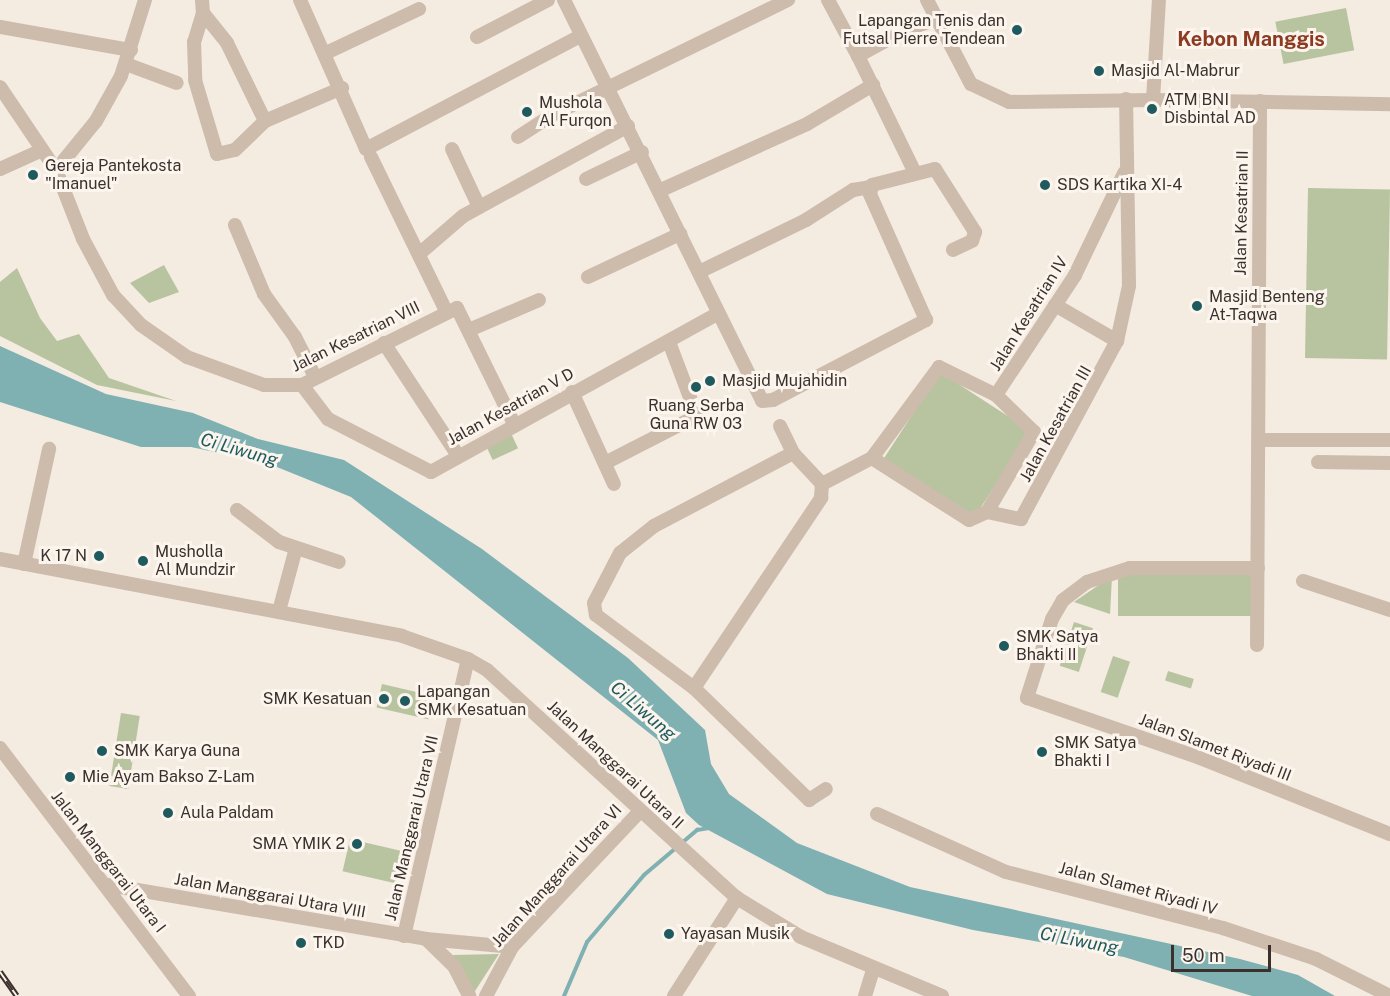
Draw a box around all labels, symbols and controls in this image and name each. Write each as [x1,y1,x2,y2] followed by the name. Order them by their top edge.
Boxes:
[843,11,1005,49] place label: Lapangan Tenis dan Futsal Pierre Tendean
[1010,23,1024,37] marker: Lapangan Tenis dan Futsal Pierre Tendean
[1177,27,1325,51] district label: Kebon Manggis
[1111,61,1240,81] place label: Masjid Al-Mabrur
[1092,64,1106,78] marker: Masjid Al-Mabrur
[1164,90,1256,128] place label: ATM BNI Disbintal AD
[539,93,612,131] place label: Mushola Al Furqon
[1145,102,1159,116] marker: ATM BNI Disbintal AD
[520,105,534,119] marker: Mushola Al Furqon
[1231,150,1253,276] street label: Jalan Kesatrian II
[45,156,181,194] place label: Gereja Pantekosta "Imanuel"
[26,168,40,182] marker: Gereja Pantekosta "Imanuel"
[1057,175,1182,195] place label: SDS Kartika XI-4
[1038,178,1052,192] marker: SDS Kartika XI-4
[986,253,1072,375] street label: Jalan Kesatrian IV
[1209,287,1325,325] place label: Masjid Benteng At-Taqwa
[289,298,423,376] street label: Jalan Kesatrian VIII
[1190,299,1204,313] marker: Masjid Benteng At-Taqwa
[1016,363,1096,485] street label: Jalan Kesatrian III
[444,364,578,450] street label: Jalan Kesatrian V D
[722,371,847,391] place label: Masjid Mujahidin
[703,374,717,388] marker: Masjid Mujahidin
[689,380,703,394] marker: Ruang Serba Guna RW 03
[648,396,744,434] place label: Ruang Serba Guna RW 03
[198,429,280,471] water label: Ci Liwung
[155,542,235,580] place label: Musholla Al Mundzir
[40,546,87,566] place label: K 17 N
[92,549,106,563] marker: K 17 N
[136,554,150,568] marker: Musholla Al Mundzir
[1016,627,1098,665] place label: SMK Satya Bhakti II
[997,639,1011,653] marker: SMK Satya Bhakti II
[606,677,680,745] water label: Ci Liwung
[417,682,526,720] place label: Lapangan SMK Kesatuan
[263,689,372,709] place label: SMK Kesatuan
[377,692,391,706] marker: SMK Kesatuan
[398,694,412,708] marker: Lapangan SMK Kesatuan
[543,697,687,833] street label: Jalan Manggarai Utara II
[1136,710,1294,786] street label: Jalan Slamet Riyadi III
[381,733,443,923] street label: Jalan Manggarai Utara VII
[1054,733,1136,771] place label: SMK Satya Bhakti I
[114,741,240,761] place label: SMK Karya Guna
[95,744,109,758] marker: SMK Karya Guna
[1035,745,1049,759] marker: SMK Satya Bhakti I
[82,767,255,787] place label: Mie Ayam Bakso Z-Lam
[63,770,77,784] marker: Mie Ayam Bakso Z-Lam
[47,787,169,937] street label: Jalan Manggarai Utara I
[488,801,626,951] street label: Jalan Manggarai Utara VI
[180,803,274,823] place label: Aula Paldam
[161,806,175,820] marker: Aula Paldam
[252,834,345,854] place label: SMA YMIK 2
[350,837,364,851] marker: SMA YMIK 2
[1057,859,1219,919] street label: Jalan Slamet Riyadi IV
[173,870,367,922] street label: Jalan Manggarai Utara VIII
[1038,923,1120,959] water label: Ci Liwung
[681,924,790,944] place label: Yayasan Musik
[662,927,676,941] marker: Yayasan Musik
[313,933,345,953] place label: TKD
[1174,933,1274,971] scale bar
[294,936,308,950] marker: TKD
[1182,945,1225,966] text: 50 m

